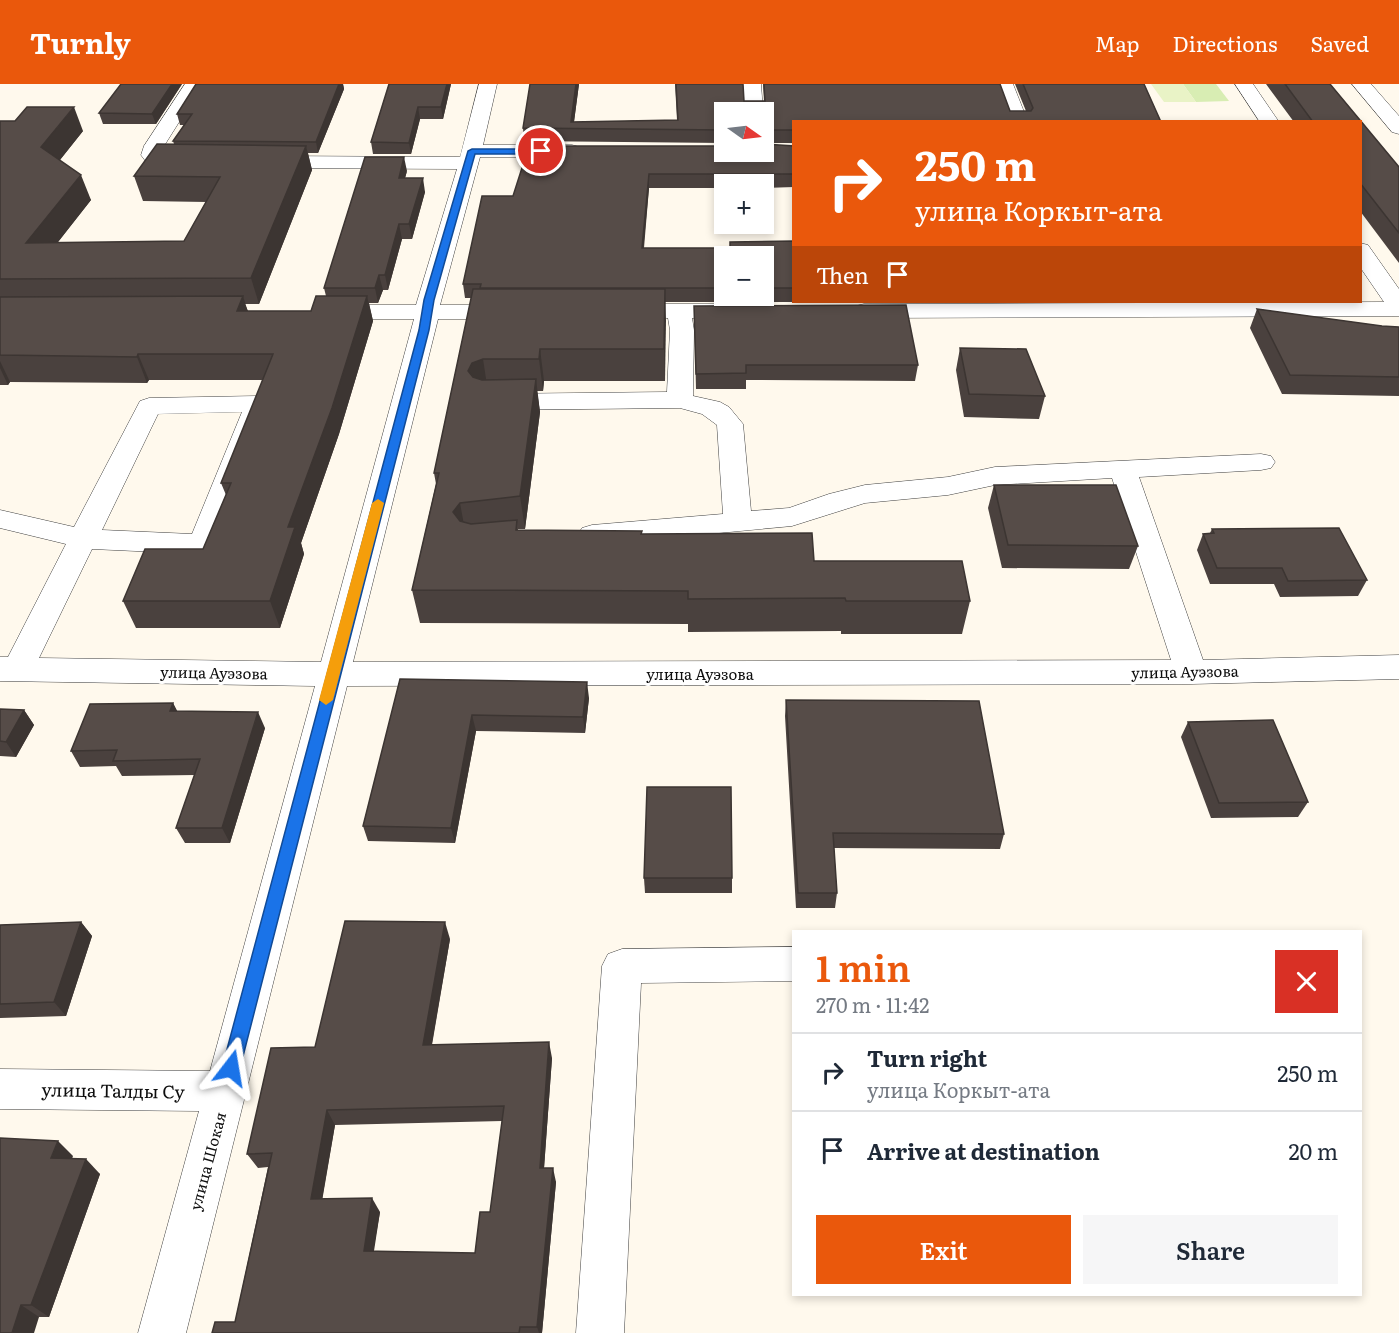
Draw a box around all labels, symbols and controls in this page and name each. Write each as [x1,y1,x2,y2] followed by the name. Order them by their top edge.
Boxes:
[30,21,131,63] text: Turnly
[1095,27,1140,58] text: Map
[1173,27,1278,58] text: Directions
[1311,27,1369,58] text: Saved
[714,102,774,162] north arrow
[714,102,774,306] map controls
[515,125,566,176] pin
[915,132,1036,194] text: 250 m
[524,134,557,167] icon: arrive
[816,144,894,222] icon: right
[714,174,774,234] button: +
[915,189,1163,229] text: улица Коркыт-ата
[714,246,774,306] button: −
[816,258,869,291] text: Then
[881,258,914,291] icon: arrive
[1131,659,1240,683] street label: улица Ауэзова
[160,660,269,684] street label: улица Ауэзова
[646,662,755,685] street label: улица Ауэзова
[816,940,911,993] text: 1 min
[1275,950,1338,1013] button: close
[816,989,929,1019] text: 270 m · 11:42
[199,1036,263,1100] position arrow
[867,1041,987,1074] text: Turn right
[816,1056,849,1089] icon: right
[1277,1056,1338,1089] text: 250 m
[867,1074,1050,1104] text: улица Коркыт-ата
[41,1075,186,1105] street label: улица Талды Су
[183,1109,231,1213] street label: улица Шокая
[816,1134,849,1167] icon: arrive
[867,1134,1100,1167] text: Arrive at destination
[1288,1134,1338,1167] text: 20 m
[816,1215,1071,1284] button: Exit
[1083,1215,1338,1284] button: Share

